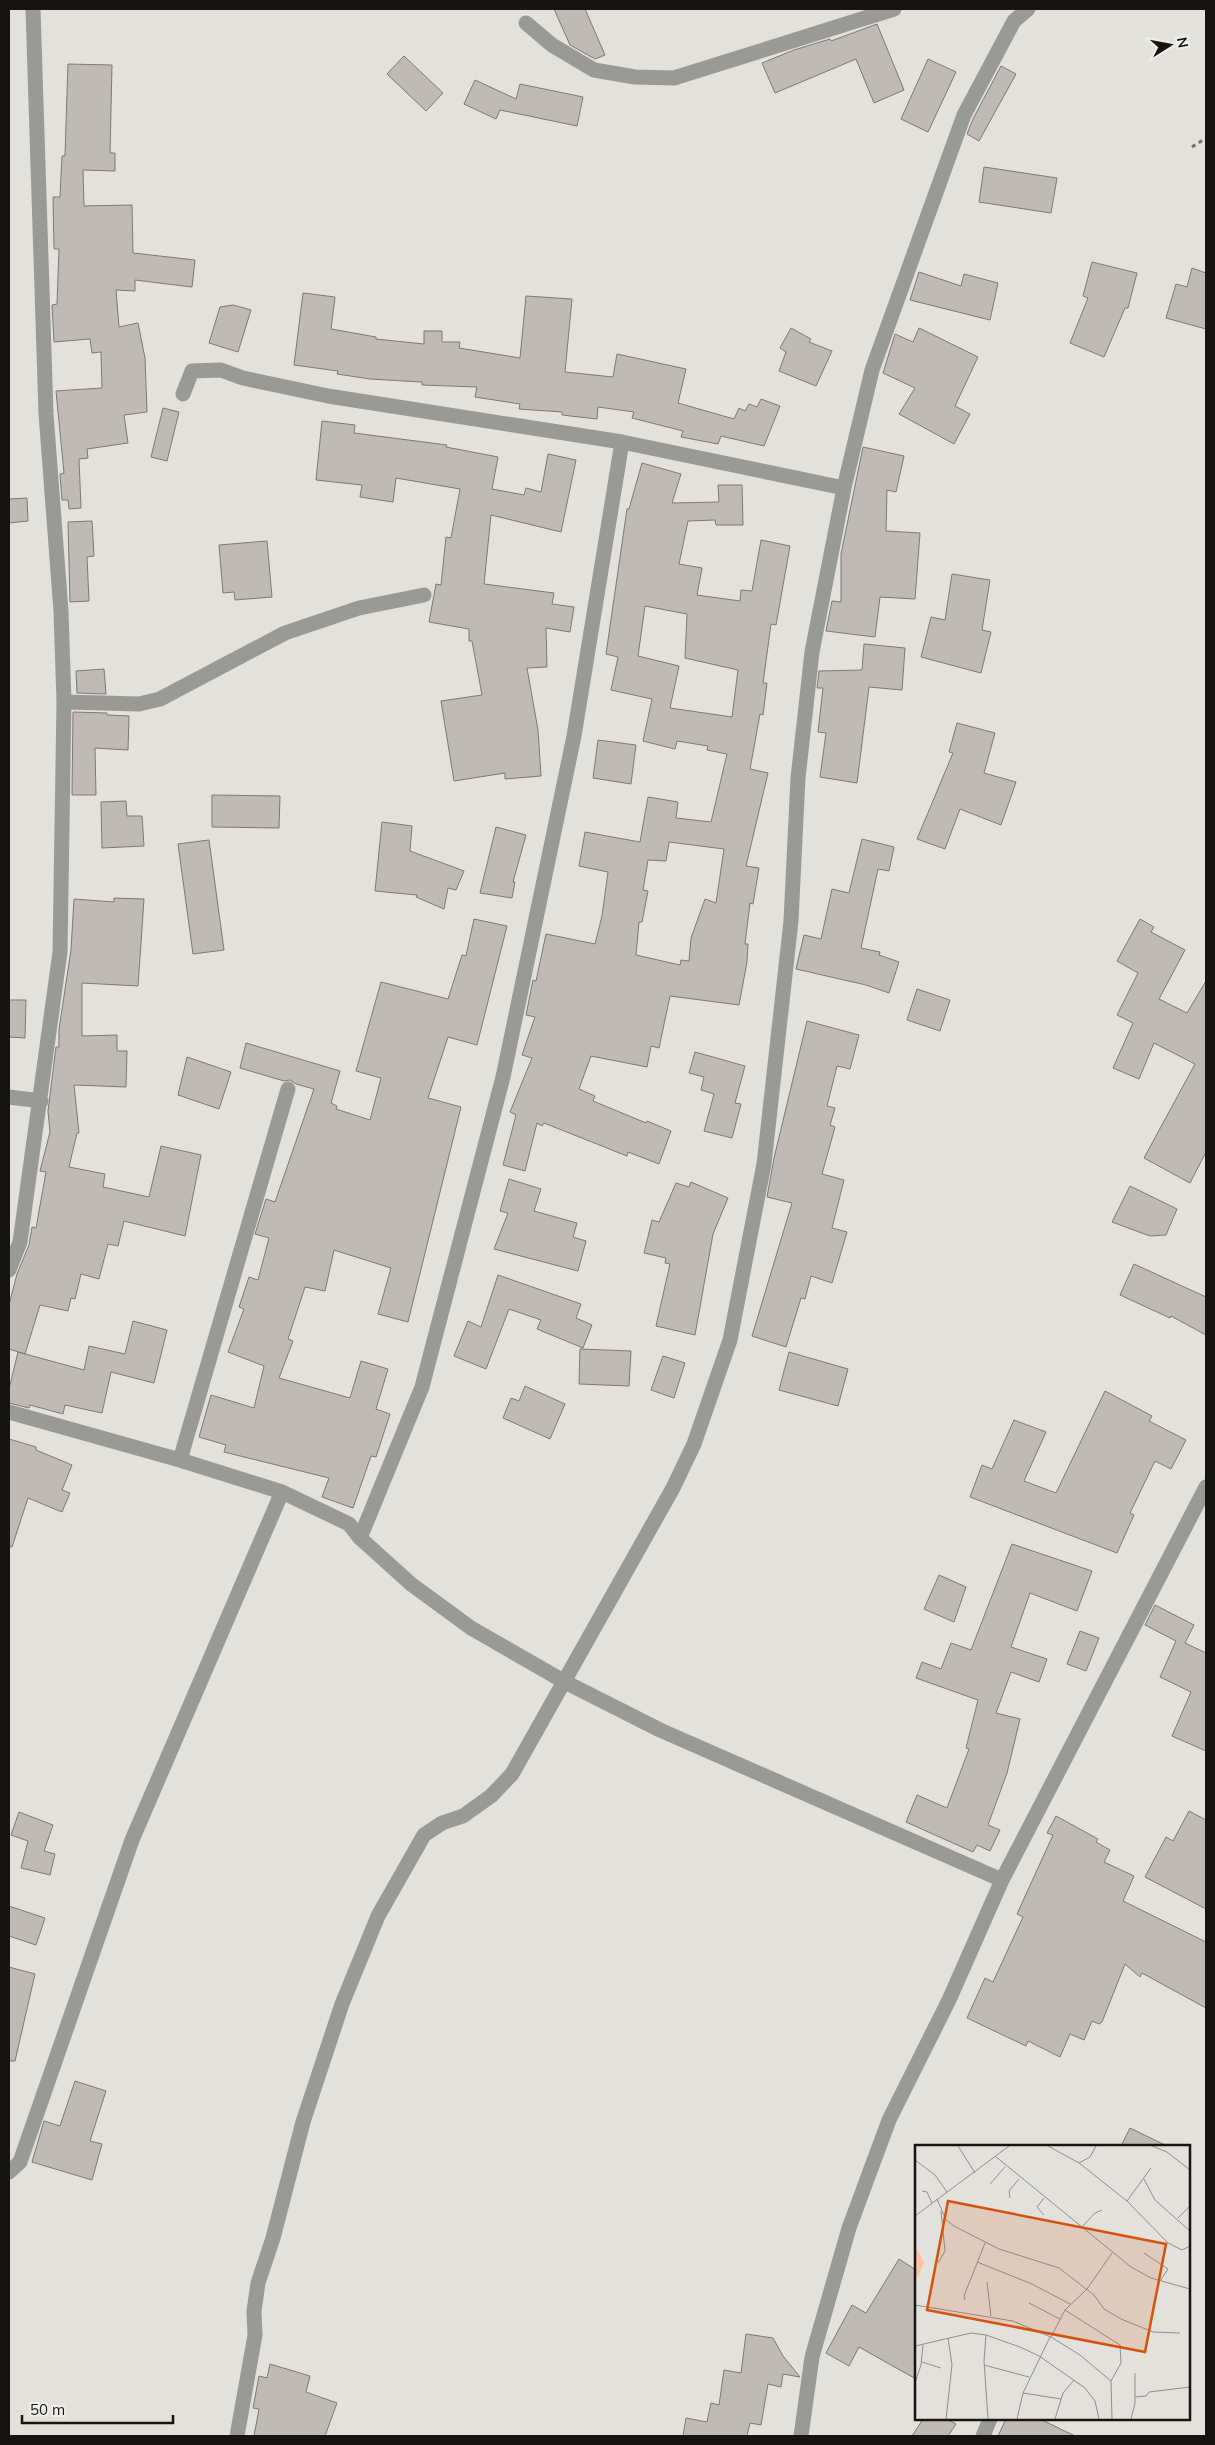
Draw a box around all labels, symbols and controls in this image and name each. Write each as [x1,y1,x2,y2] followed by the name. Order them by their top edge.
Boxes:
[1145,20,1195,70] north arrow
[1173,36,1193,49] text: N
[915,2145,1190,2420] inset map
[22,2392,174,2424] scale bar
[30,2400,65,2419] text: 50 m

